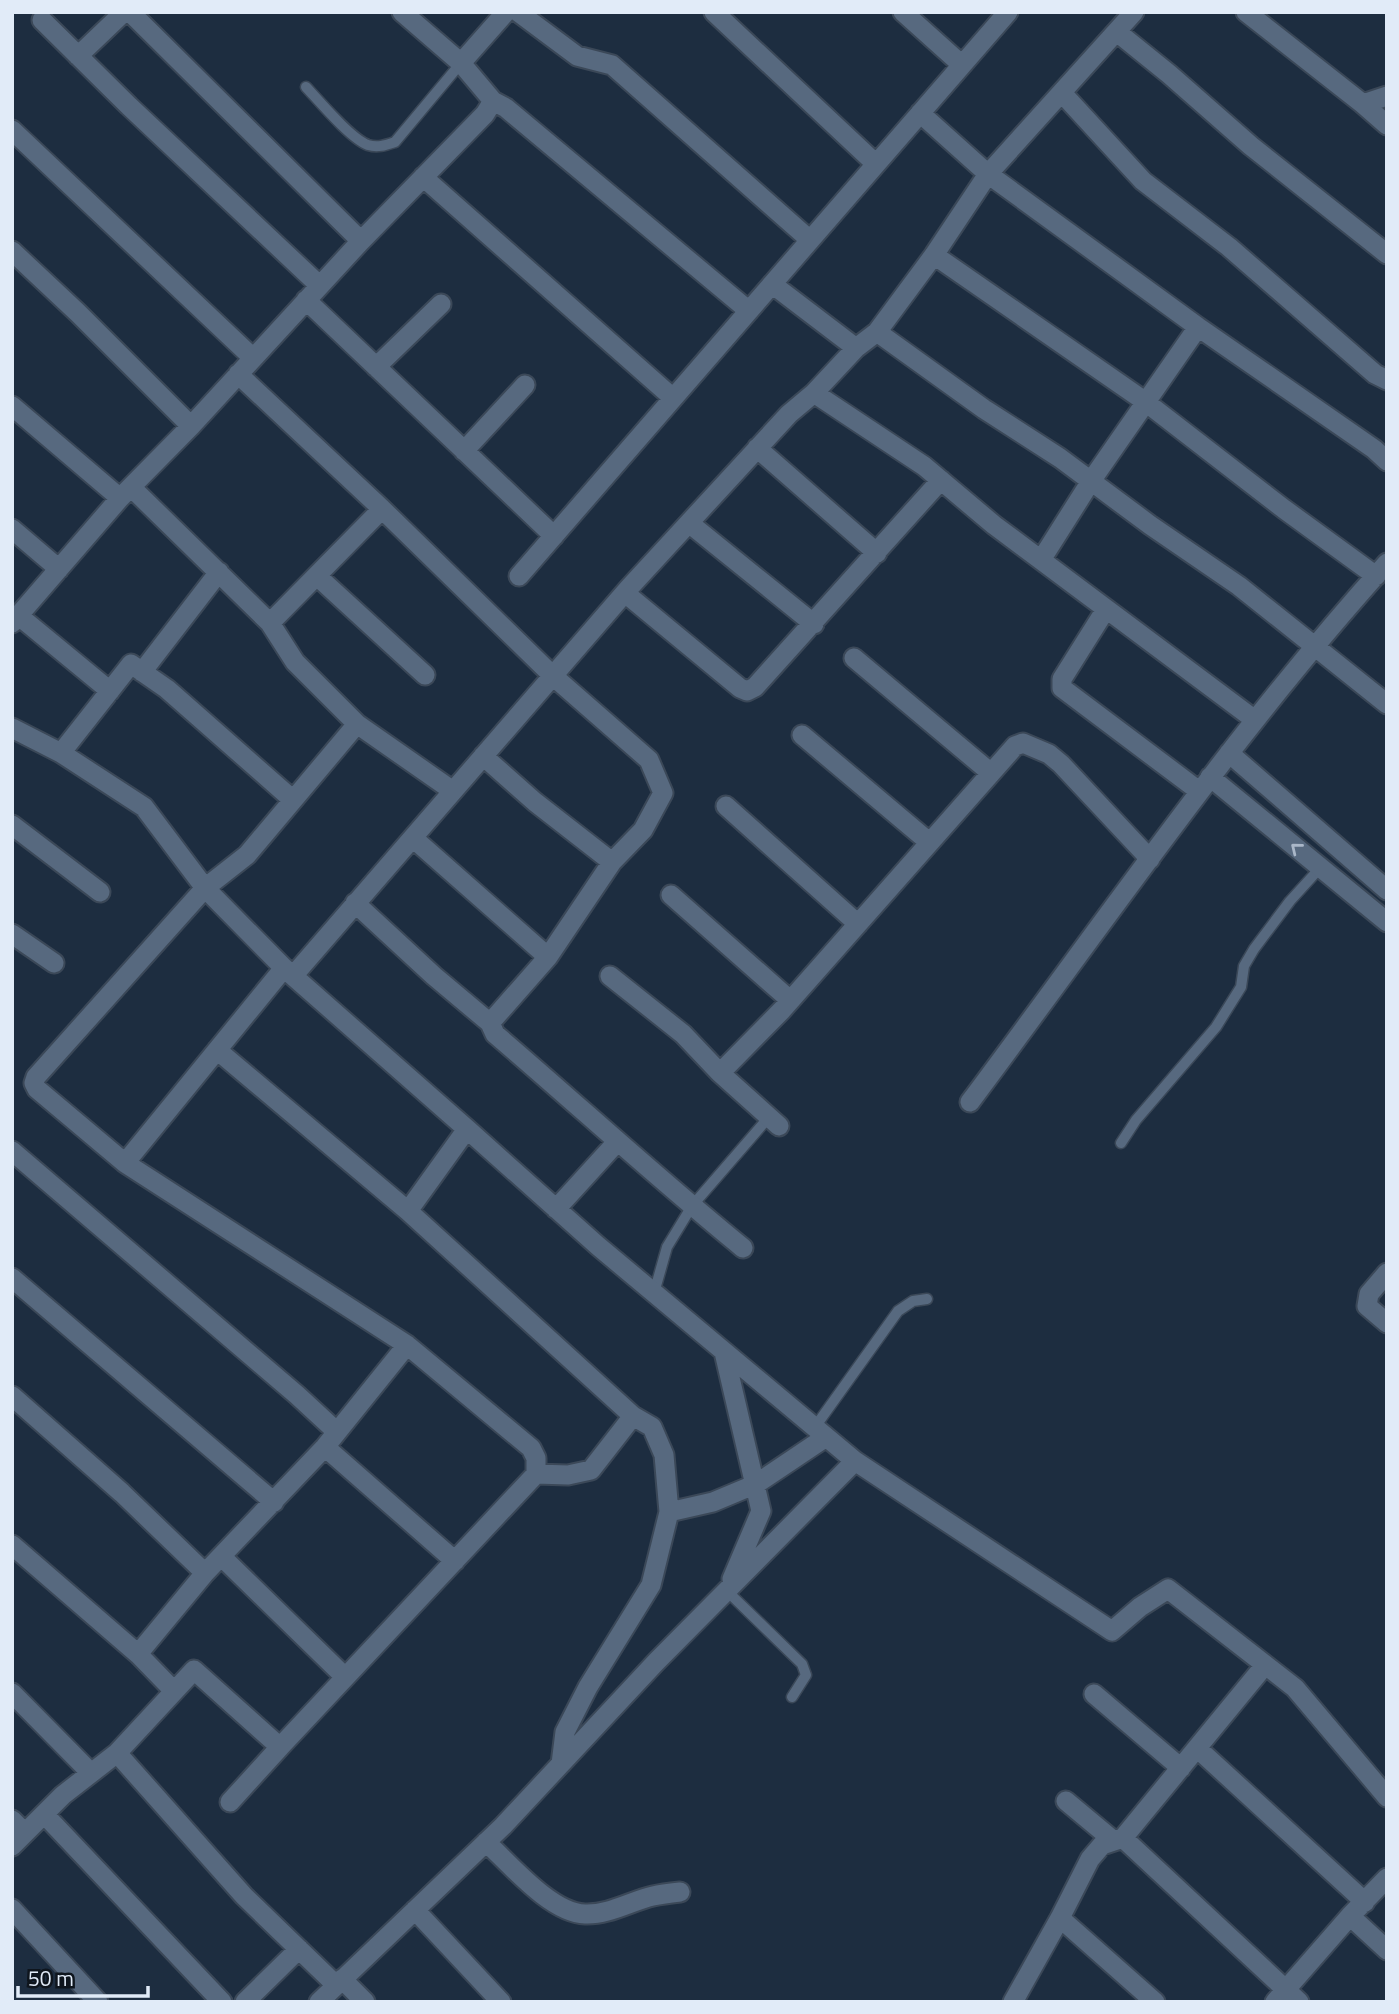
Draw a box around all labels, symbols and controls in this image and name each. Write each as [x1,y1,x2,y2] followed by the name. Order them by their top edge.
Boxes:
[1292,844,1305,856] one-way arrow
[18,1954,147,1998] scale bar
[28,1962,74,1994] text: 50 m

